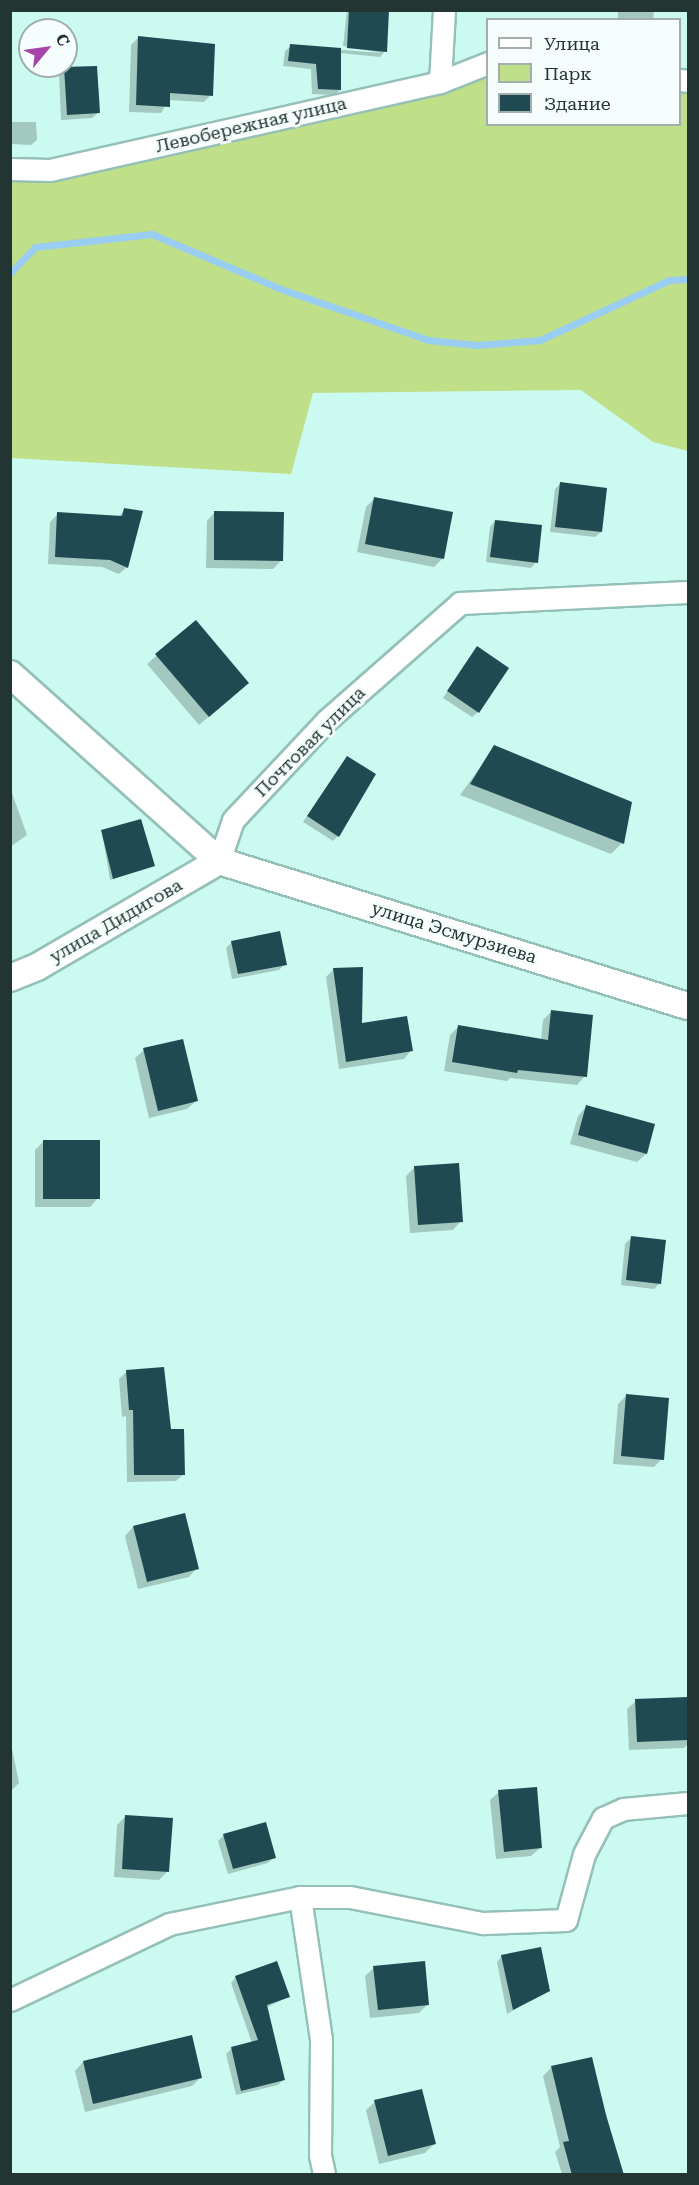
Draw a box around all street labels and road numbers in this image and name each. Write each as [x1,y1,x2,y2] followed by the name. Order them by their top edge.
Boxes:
[153,93,349,157] street label: Левобережная улица
[250,682,370,802] street label: Почтовая улица
[46,874,186,968] street label: улица Дидигова
[369,898,539,968] street label: улица Эсмурзиева

